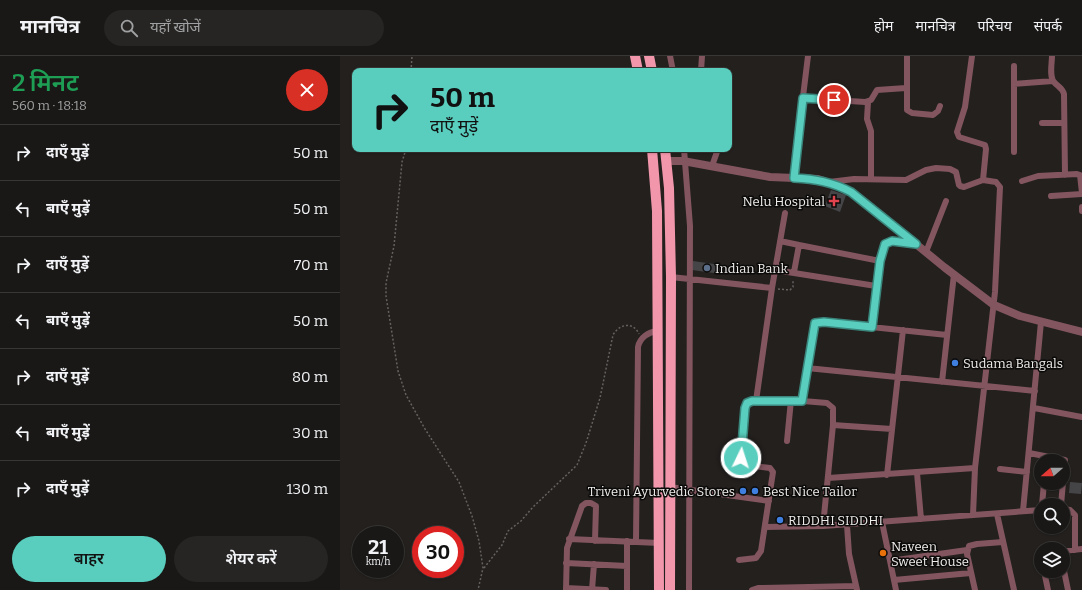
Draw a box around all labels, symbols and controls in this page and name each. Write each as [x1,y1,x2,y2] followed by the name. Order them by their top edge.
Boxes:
[104,10,384,46] search box
[20,15,80,38] text: मानचित्र
[118,17,140,39] icon: search
[150,18,201,36] text: यहाँ खोजें
[874,18,893,35] text: होम
[915,18,956,35] text: मानचित्र
[978,18,1012,35] text: परिचय
[1034,18,1062,35] text: संपर्क
[12,69,79,97] text: 2 मिनट
[286,69,328,111] button: close
[430,81,495,114] text: 50 m
[817,83,851,117] pin
[364,84,416,136] icon: right
[823,89,845,111] icon: arrive
[12,98,87,113] text: 560 m · 18:18
[430,115,478,137] text: दाएँ मुड़ें
[12,142,34,164] icon: right
[46,143,89,161] text: दाएँ मुड़ें
[293,144,328,162] text: 50 m
[743,194,825,209] place label: Nelu Hospital
[828,195,840,207] marker: Nelu Hospital
[12,198,34,220] icon: left
[46,199,90,217] text: बाएँ मुड़ें
[293,200,328,218] text: 50 m
[12,254,34,276] icon: right
[46,255,89,273] text: दाएँ मुड़ें
[294,256,328,274] text: 70 m
[715,261,789,276] place label: Indian Bank
[702,263,712,273] marker: Indian Bank
[12,310,34,332] icon: left
[46,311,90,329] text: बाएँ मुड़ें
[293,312,328,330] text: 50 m
[963,356,1063,371] place label: Sudama Bangals
[950,358,960,368] marker: Sudama Bangals
[12,366,34,388] icon: right
[46,367,89,385] text: दाएँ मुड़ें
[292,368,328,386] text: 80 m
[12,422,34,444] icon: left
[46,423,90,441] text: बाएँ मुड़ें
[293,424,328,442] text: 30 m
[720,437,762,479] position arrow
[1034,454,1070,490] north arrow
[1034,454,1070,578] map controls
[12,478,34,500] icon: right
[46,479,89,497] text: दाएँ मुड़ें
[286,480,328,498] text: 130 m
[588,484,735,499] place label: Triveni Ayurvedic Stores
[763,484,857,499] place label: Best Nice Tailor
[738,486,748,496] marker: Triveni Ayurvedic Stores
[750,486,760,496] marker: Best Nice Tailor
[1034,498,1070,534] button: search
[788,513,883,528] place label: RIDDHI SIDDHI
[775,515,785,525] marker: RIDDHI SIDDHI
[412,526,464,578] speed limit sign: 30
[368,535,388,559] text: 21
[12,536,166,582] button: बाहर
[174,536,328,582] button: शेयर करें
[891,539,969,569] place label: Naveen Sweet House
[1034,542,1070,578] button: layers
[878,548,888,558] marker: Naveen Sweet House
[366,556,390,568] text: km/h

